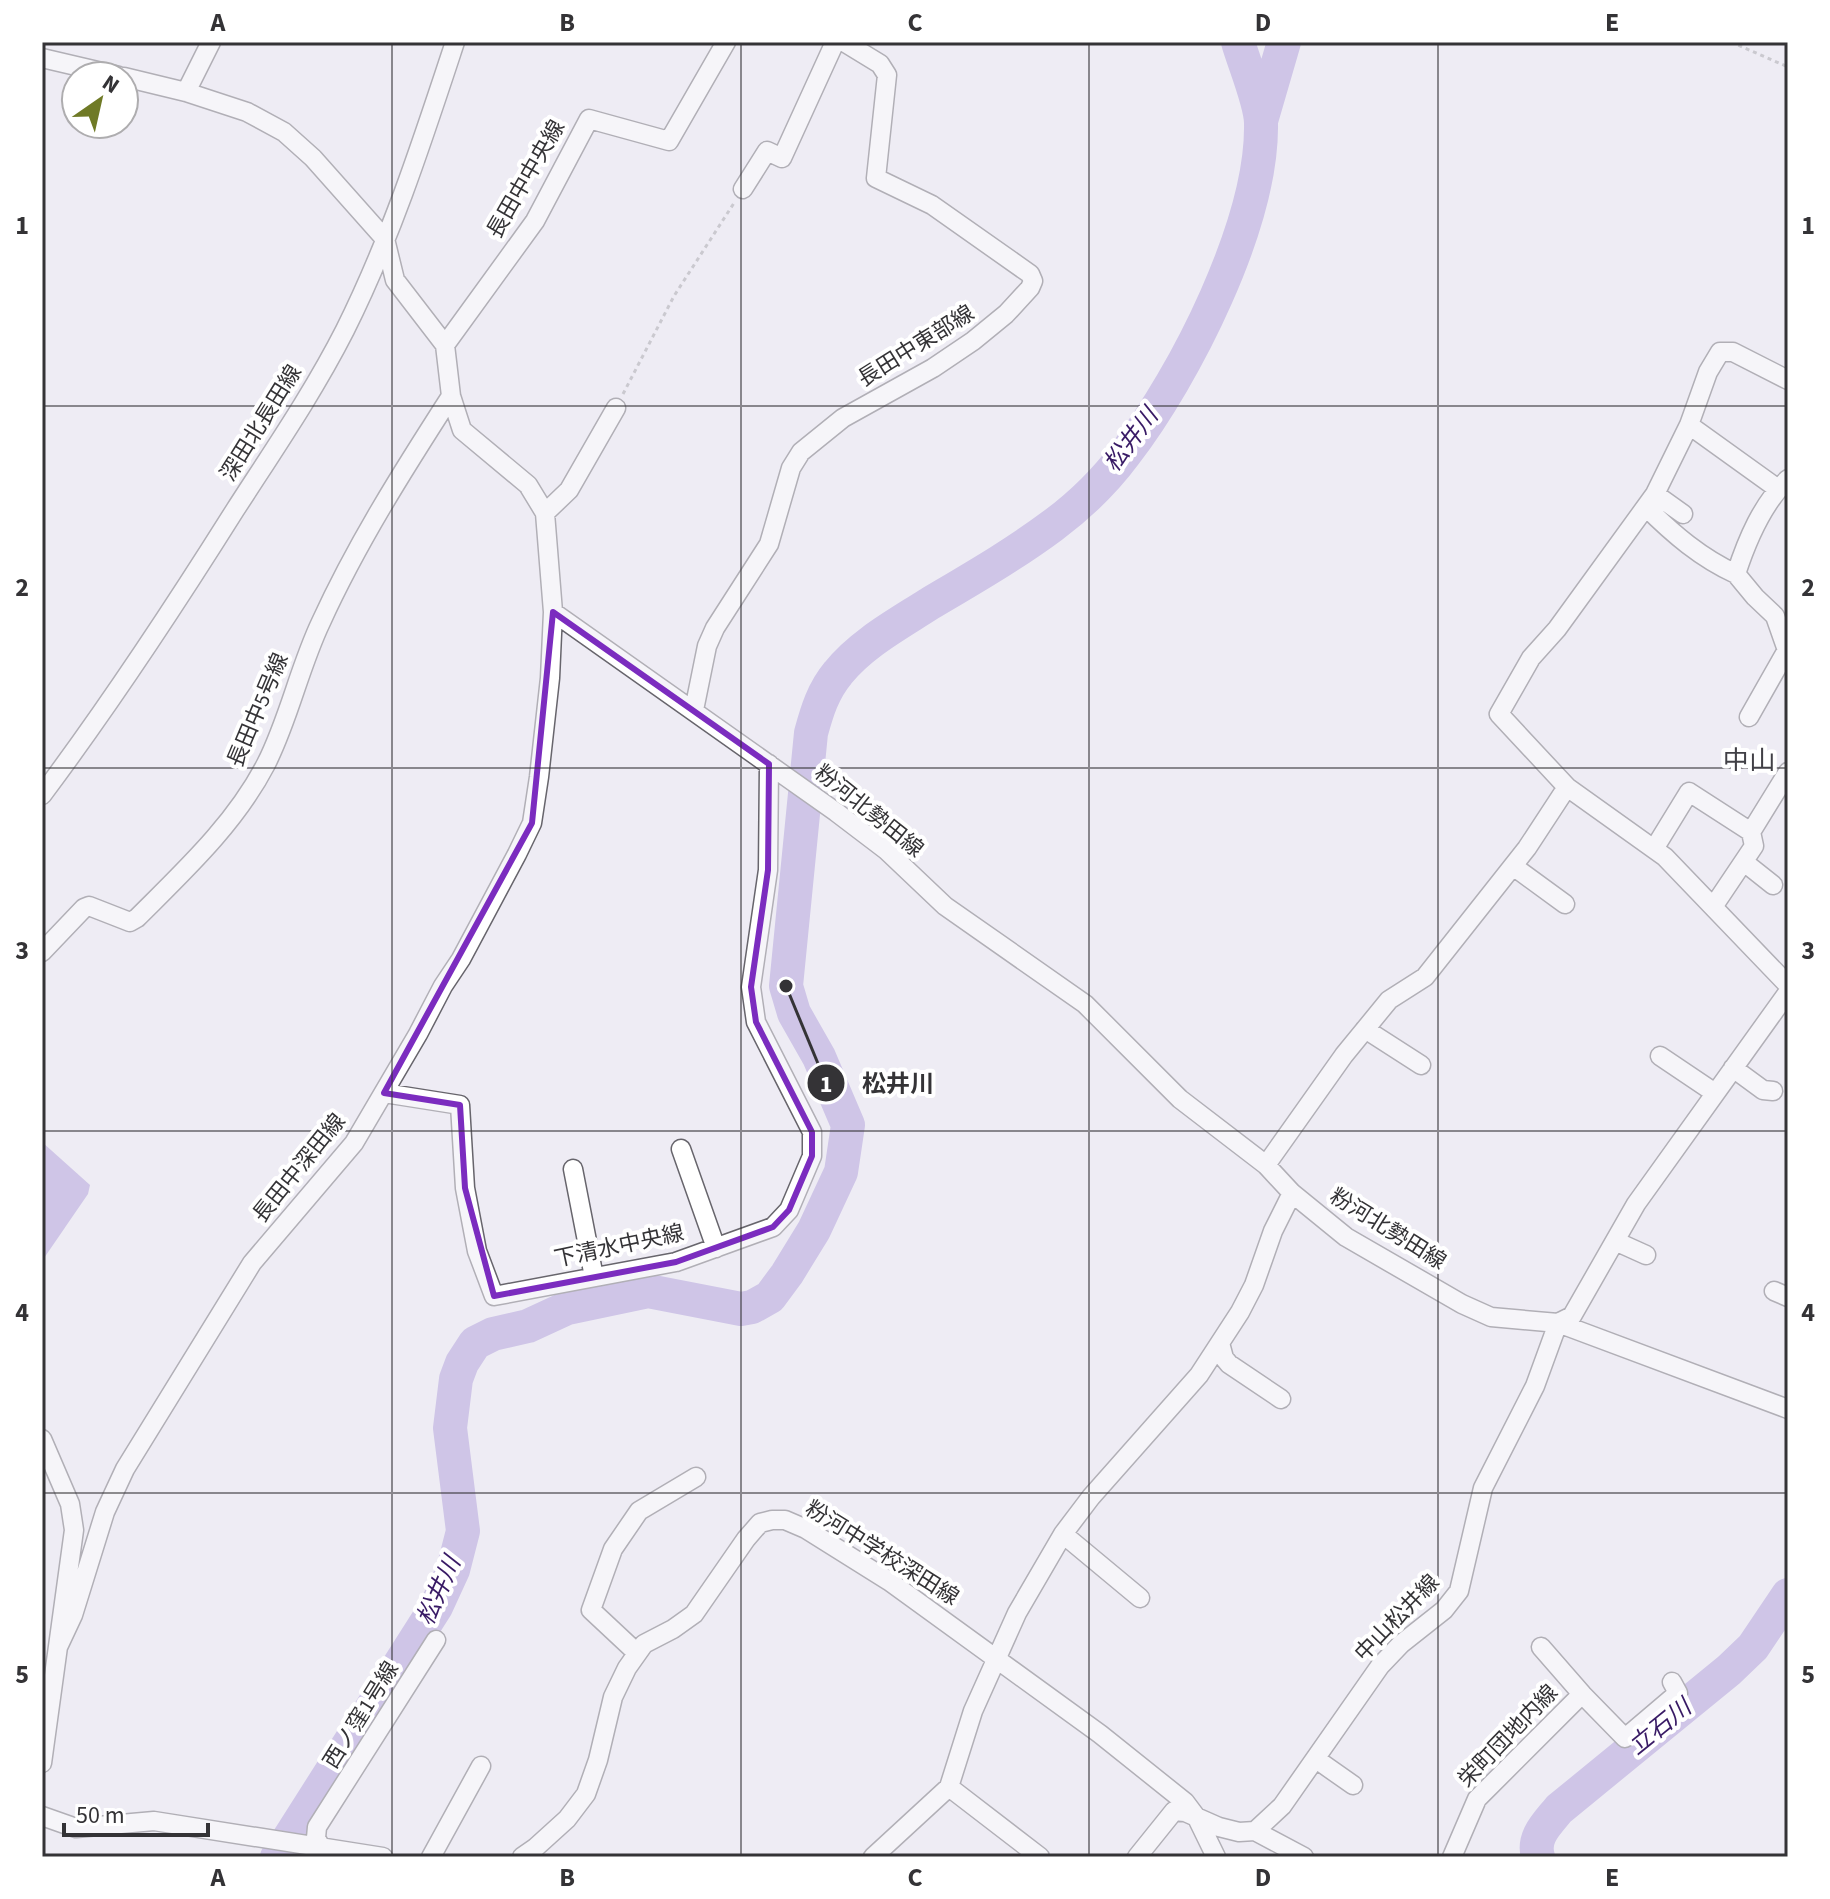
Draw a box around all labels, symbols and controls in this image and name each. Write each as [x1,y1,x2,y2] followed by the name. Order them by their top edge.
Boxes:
[210,4,227,41] text: A
[559,4,575,41] text: B
[907,4,923,41] text: C
[1255,4,1271,41] text: D
[1605,4,1619,41] text: E
[60,60,140,140] north arrow
[96,67,126,102] text: N
[479,114,573,244] street label: 長田中中央線
[15,207,29,244] text: 1
[1801,207,1815,244] text: 1
[852,297,980,395] street label: 長田中東部線
[212,359,310,487] street label: 深田北長田線
[1095,398,1168,479] water label: 松井川
[15,569,29,606] text: 2
[1801,569,1815,606] text: 2
[220,648,296,772] street label: 長田中5号線
[1723,742,1775,779] district label: 中山
[808,757,930,865] street label: 粉河北勢田線
[15,932,29,969] text: 3
[1801,932,1815,969] text: 3
[806,1059,950,1107] callout: 松井川
[820,1067,832,1102] text: 1
[862,1067,934,1102] text: 松井川
[245,1107,353,1229] street label: 長田中深田線
[1324,1180,1452,1278] street label: 粉河北勢田線
[551,1217,687,1275] street label: 下清水中央線
[15,1294,29,1331] text: 4
[1801,1294,1815,1331] text: 4
[799,1493,965,1613] street label: 粉河中学校深田線
[408,1548,471,1631] water label: 松井川
[1347,1567,1447,1669] street label: 中山松井線
[315,1655,407,1775] street label: 西ノ窪1号線
[15,1656,29,1693] text: 5
[1801,1656,1815,1693] text: 5
[1451,1677,1565,1795] street label: 栄町団地内線
[1621,1689,1701,1763] water label: 立石川
[64,1787,208,1837] scale bar
[76,1798,125,1833] text: 50 m
[210,1859,227,1896] text: A
[559,1859,575,1896] text: B
[907,1859,923,1896] text: C
[1255,1859,1271,1896] text: D
[1605,1859,1619,1896] text: E

